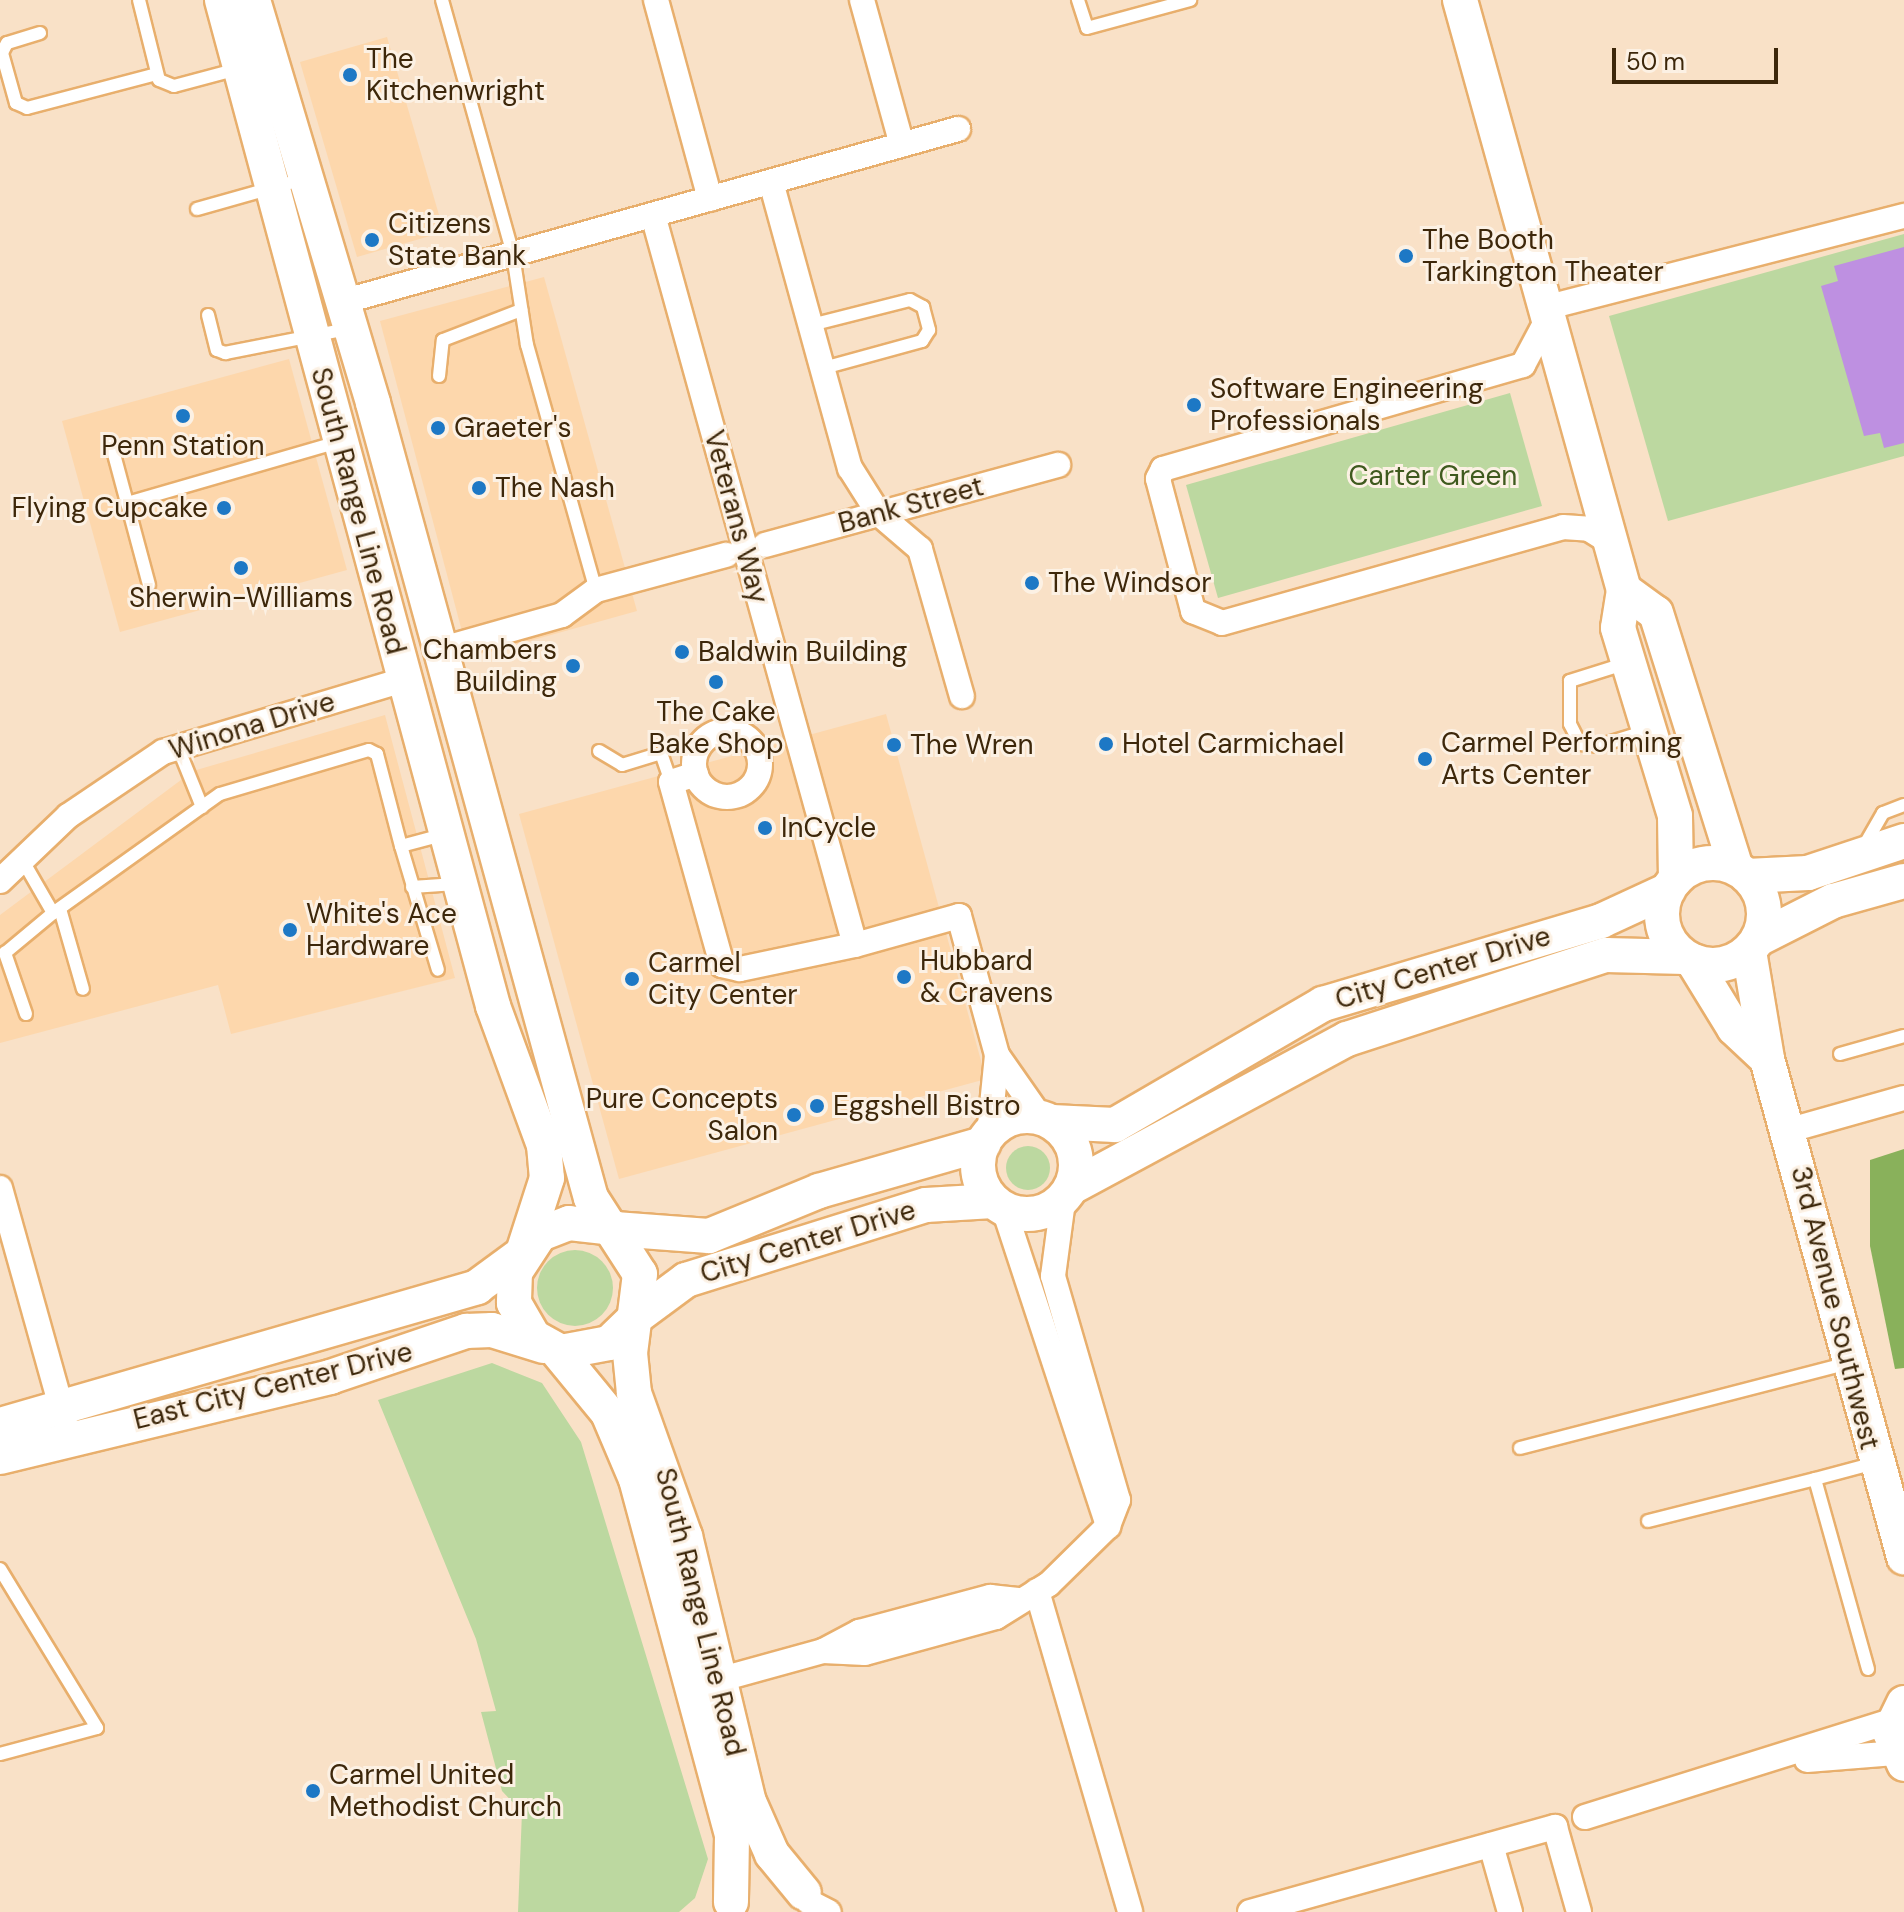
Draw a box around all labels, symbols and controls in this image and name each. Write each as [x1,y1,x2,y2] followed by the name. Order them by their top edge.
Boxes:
[1616,32,1782,82] scale bar
[366,42,545,108] place label: The Kitchenwright
[1626,46,1685,77] text: 50 m
[341,66,359,84] marker: The Kitchenwright
[388,207,526,273] place label: Citizens State Bank
[1422,223,1664,289] place label: The Booth Tarkington Theater
[363,231,381,249] marker: Citizens State Bank
[1397,247,1415,265] marker: The Booth Tarkington Theater
[304,364,412,658] street label: South Range Line Road
[1210,372,1484,438] place label: Software Engineering Professionals
[1185,396,1203,414] marker: Software Engineering Professionals
[174,407,192,425] marker: Penn Station
[454,411,572,445] place label: Graeter's
[429,419,447,437] marker: Graeter's
[697,427,775,607] street label: Veterans Way
[101,429,265,463] place label: Penn Station
[1349,459,1517,493] park label: Carter Green
[835,469,987,541] street label: Bank Street
[495,471,615,505] place label: The Nash
[470,479,488,497] marker: The Nash
[11,491,208,525] place label: Flying Cupcake
[215,499,233,517] marker: Flying Cupcake
[232,559,250,577] marker: Sherwin-Williams
[1048,566,1212,600] place label: The Windsor
[1023,574,1041,592] marker: The Windsor
[129,581,353,615] place label: Sherwin-Williams
[423,633,557,699] place label: Chambers Building
[698,635,907,669] place label: Baldwin Building
[673,643,691,661] marker: Baldwin Building
[564,657,582,675] marker: Chambers Building
[707,673,725,691] marker: The Cake Bake Shop
[165,685,339,767] street label: Winona Drive
[648,695,784,761] place label: The Cake Bake Shop
[1441,726,1682,792] place label: Carmel Performing Arts Center
[1122,727,1344,761] place label: Hotel Carmichael
[910,728,1034,762] place label: The Wren
[1097,735,1115,753] marker: Hotel Carmichael
[885,736,903,754] marker: The Wren
[1416,750,1434,768] marker: Carmel Performing Arts Center
[781,811,876,845] place label: InCycle
[756,819,774,837] marker: InCycle
[306,897,457,963] place label: White's Ace Hardware
[1331,919,1555,1017] street label: City Center Drive
[281,921,299,939] marker: White's Ace Hardware
[920,944,1053,1010] place label: Hubbard & Cravens
[648,946,798,1012] place label: Carmel City Center
[895,968,913,986] marker: Hubbard & Cravens
[623,970,641,988] marker: Carmel City Center
[586,1082,778,1148] place label: Pure Concepts Salon
[833,1089,1021,1123] place label: Eggshell Bistro
[808,1097,826,1115] marker: Eggshell Bistro
[785,1106,803,1124] marker: Pure Concepts Salon
[1783,1163,1887,1453] street label: 3rd Avenue Southwest
[696,1193,920,1291] street label: City Center Drive
[130,1335,416,1437] street label: East City Center Drive
[648,1465,752,1759] street label: South Range Line Road
[329,1758,562,1824] place label: Carmel United Methodist Church
[304,1782,322,1800] marker: Carmel United Methodist Church

